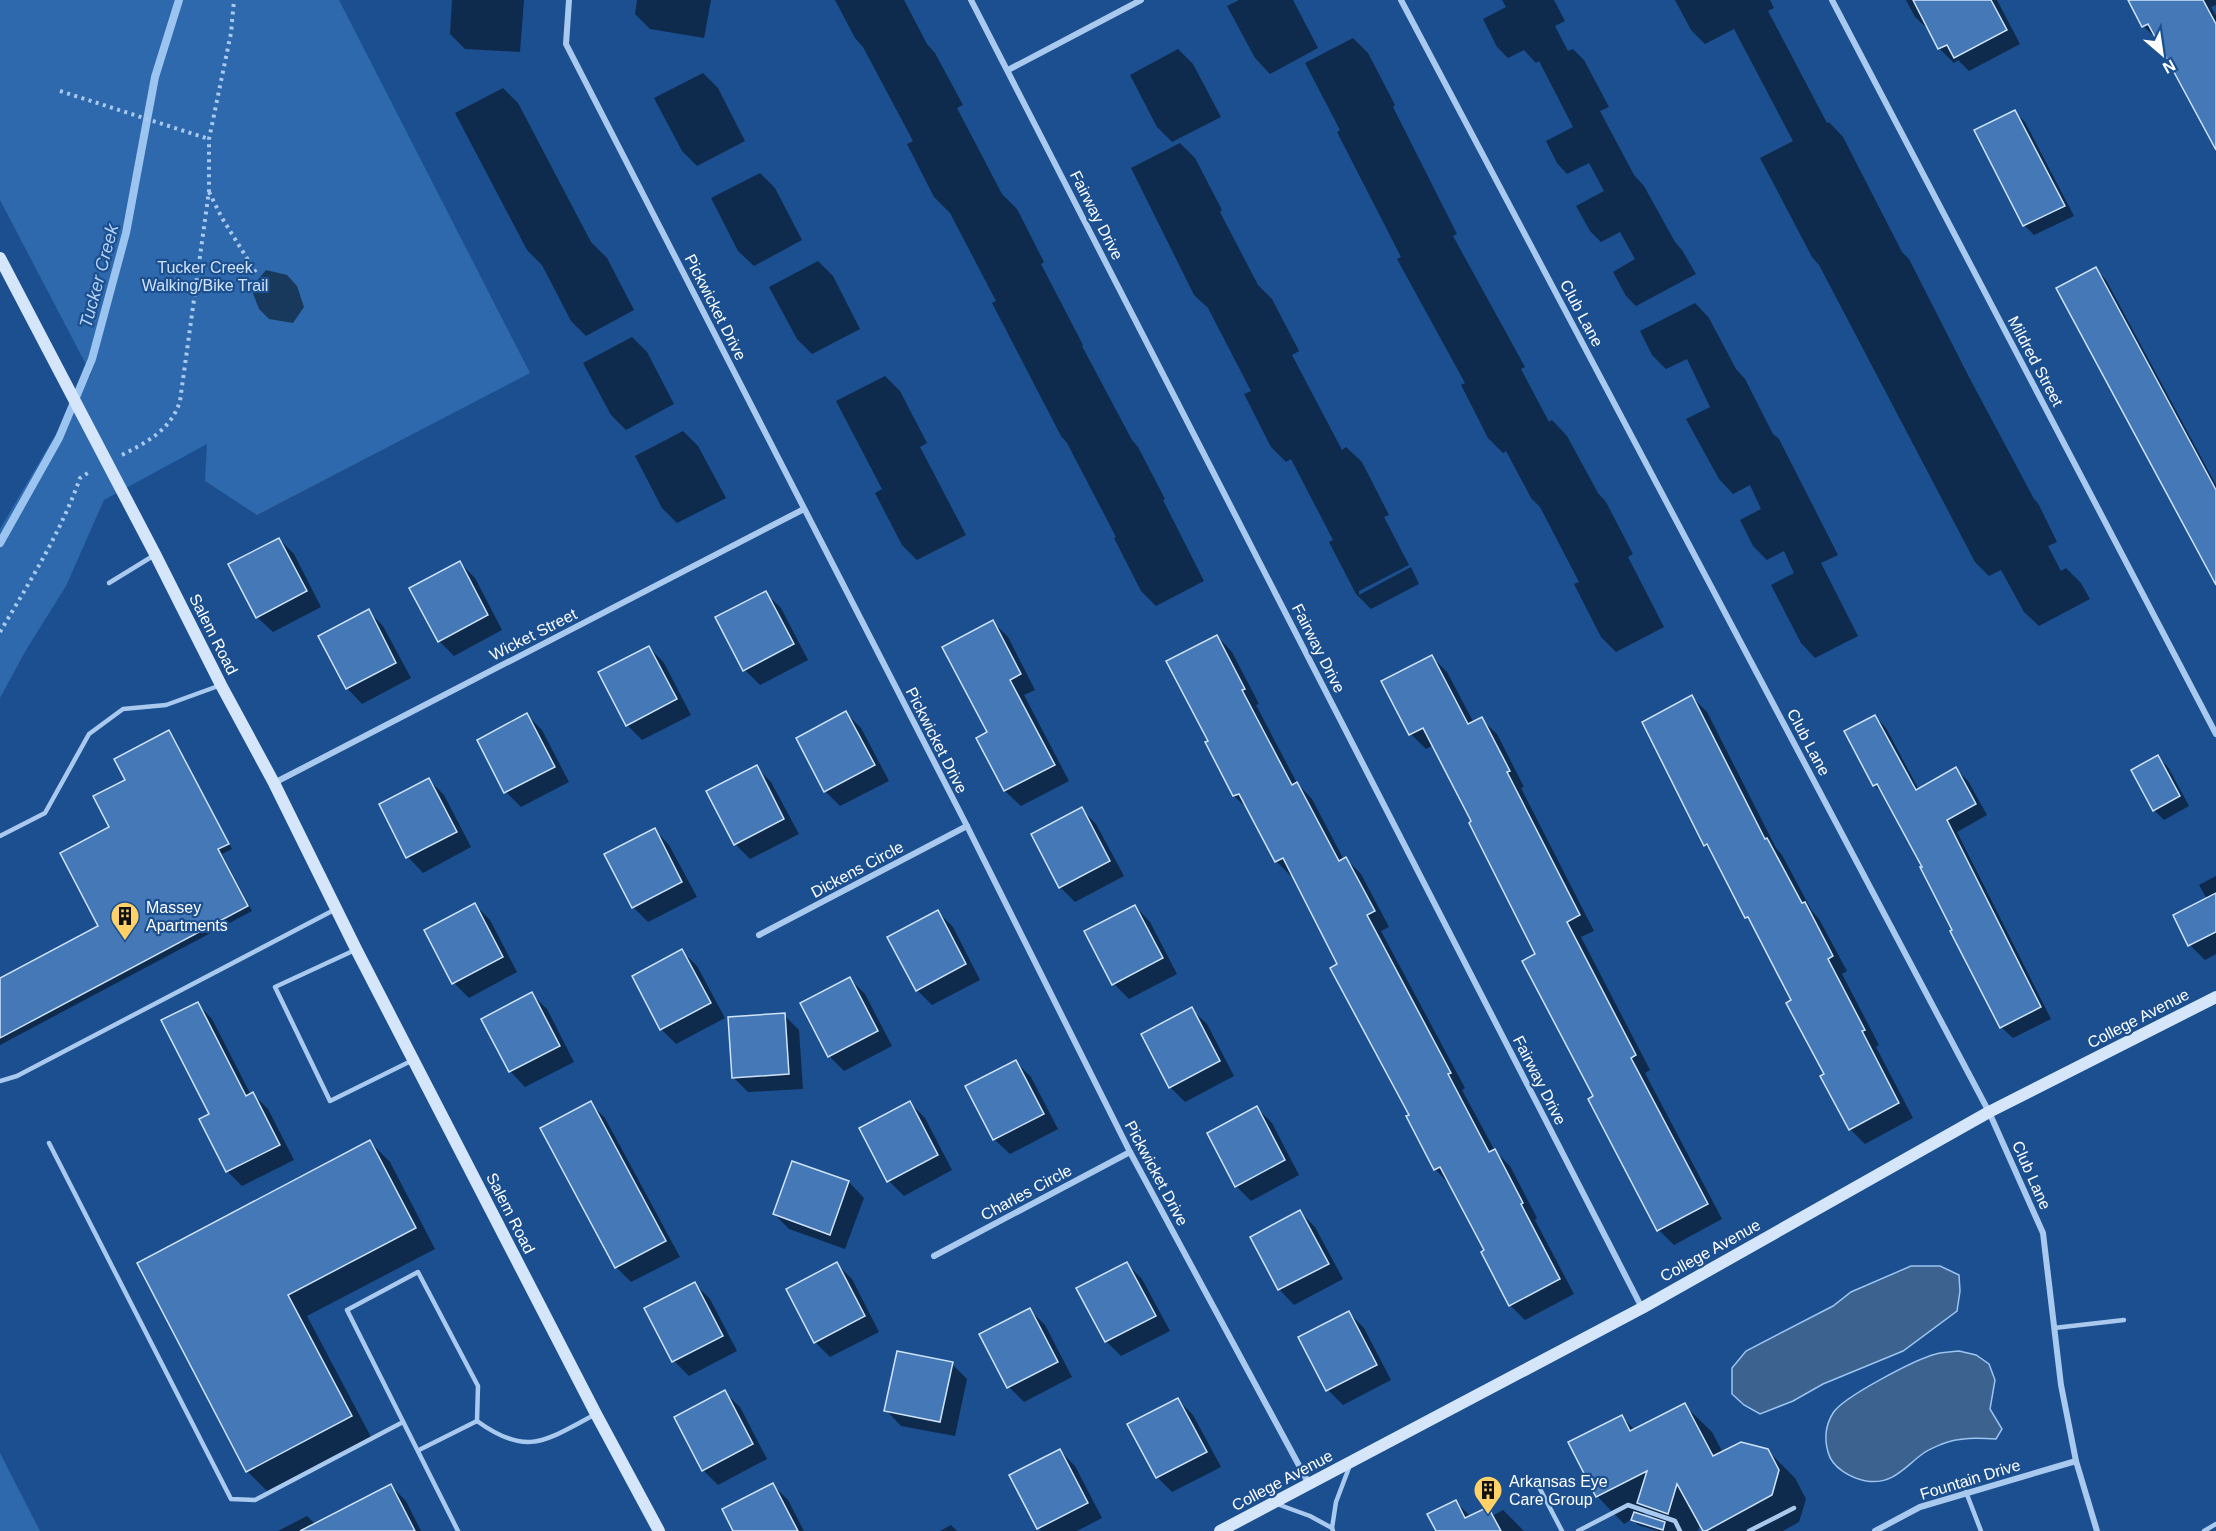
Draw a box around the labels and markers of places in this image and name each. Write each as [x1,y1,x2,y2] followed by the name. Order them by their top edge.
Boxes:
[146,899,228,934] place label: Massey Apartments
[109,900,141,942] building icon: Massey Apartments
[1509,1473,1608,1508] place label: Arkansas Eye Care Group
[1472,1474,1504,1516] building icon: Arkansas Eye Care Group

